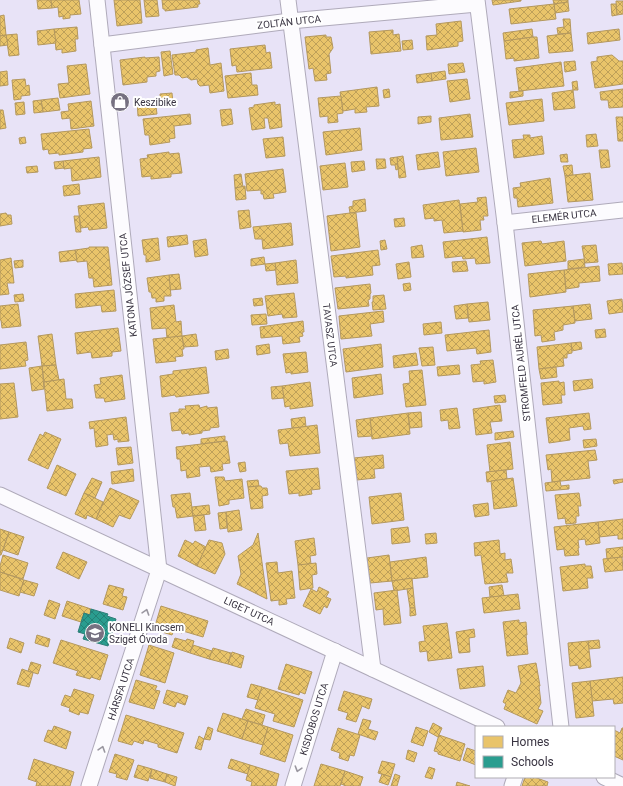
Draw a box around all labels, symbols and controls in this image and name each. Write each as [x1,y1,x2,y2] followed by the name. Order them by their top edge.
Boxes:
[257,12,322,31] street label: ZOLTÁN UTCA
[109,91,131,113] shop icon: Keszibike
[134,97,176,108] place label: Keszibike
[531,206,597,225] street label: ELEMÉR UTCA
[116,232,139,338] street label: KATONA JÓZSEF UTCA
[321,303,339,368] street label: TAVASZ UTCA
[508,304,533,422] street label: STROMFELD AURÉL UTCA
[222,595,276,628] street label: LIGET UTCA
[141,609,150,616] one-way arrow
[84,622,106,644] school or university icon: KONELI Kincsem Sziget Óvoda
[109,622,184,645] place label: KONELI Kincsem Sziget Óvoda
[105,656,136,722] street label: HÁRSFA UTCA
[298,681,330,757] street label: KISDOBOS UTCA
[475,726,615,778] legend
[511,735,549,749] text: Homes
[97,746,105,753] one-way arrow
[511,755,554,769] text: Schools
[294,765,303,772] one-way arrow

